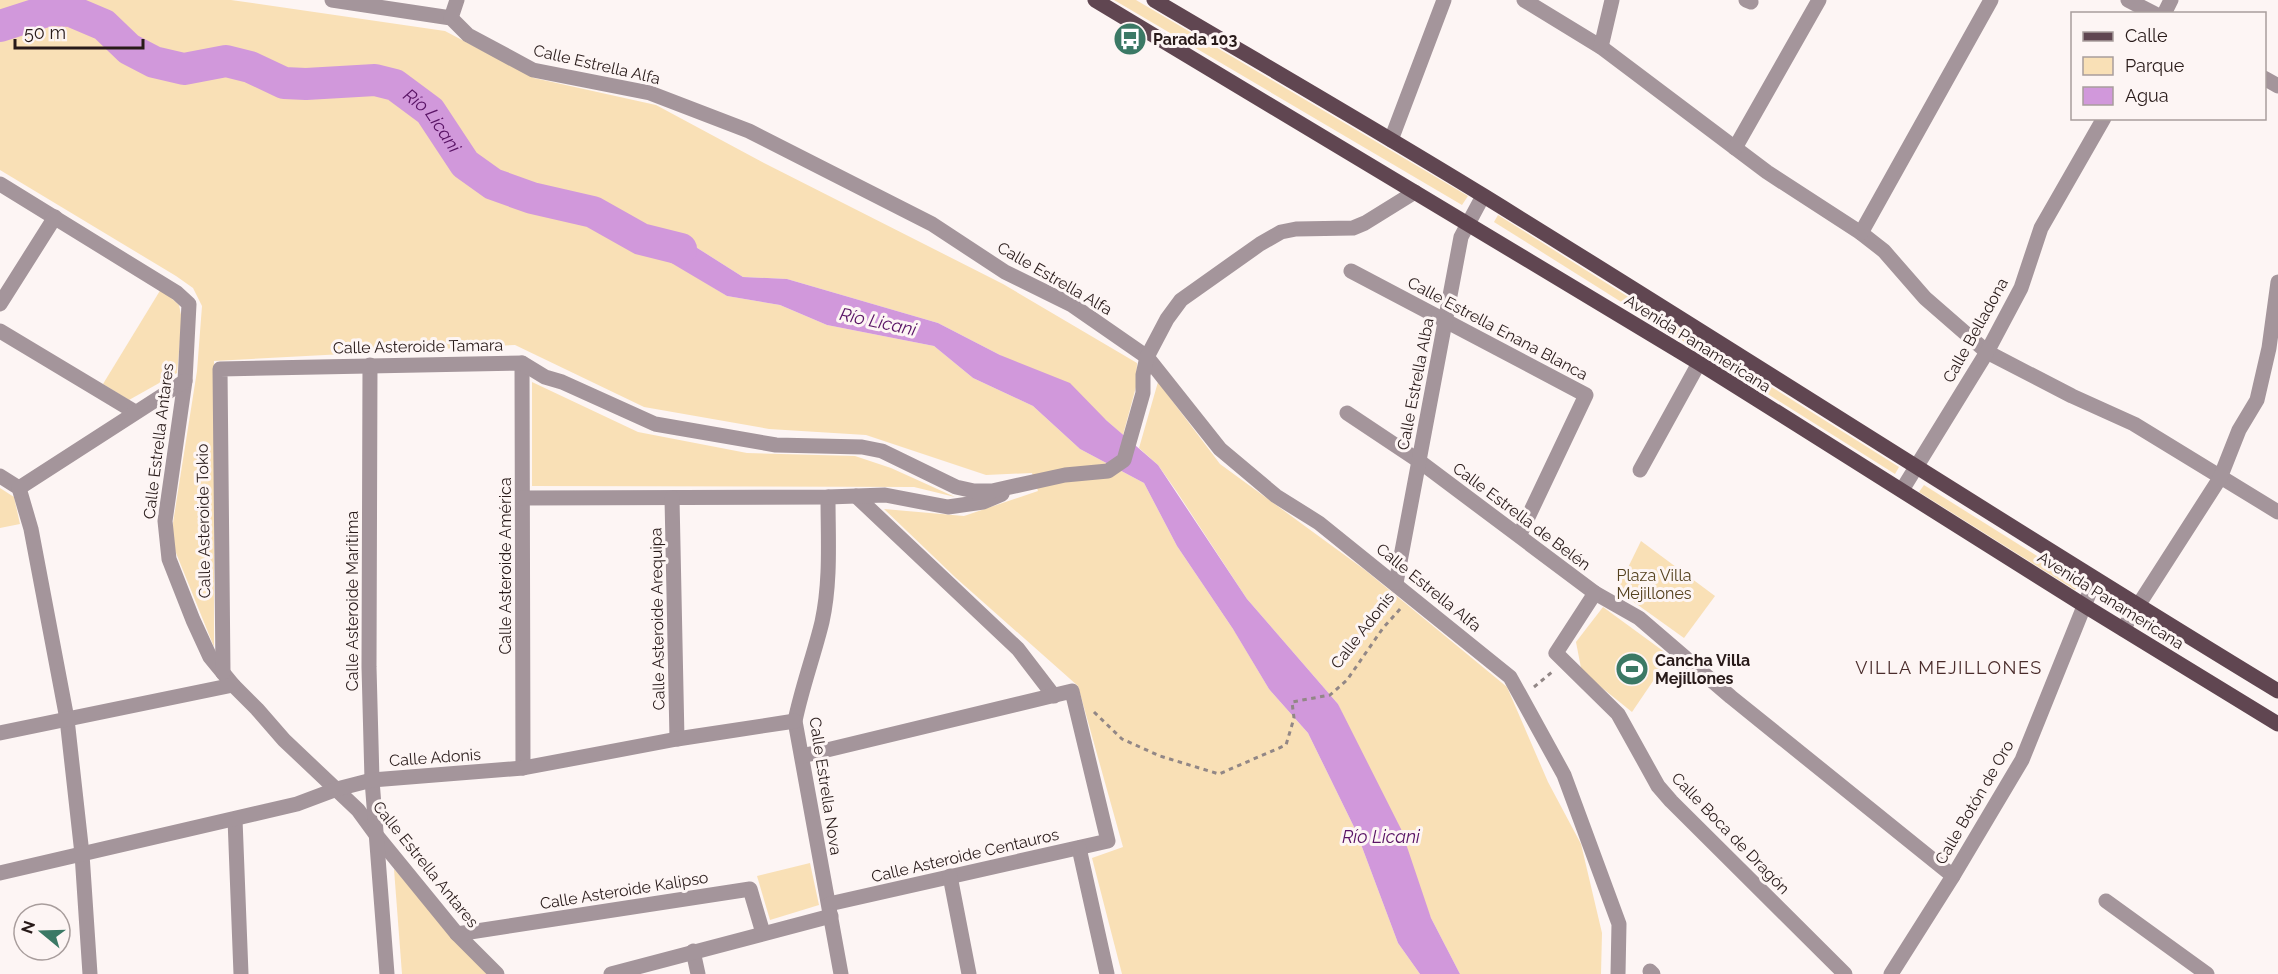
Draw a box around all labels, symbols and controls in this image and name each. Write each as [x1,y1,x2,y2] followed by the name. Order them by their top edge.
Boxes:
[15,12,142,50] scale bar
[2071,12,2266,120] legend
[1112,21,1148,57] bus stop icon: Parada 103
[24,22,66,43] text: 50 m
[2125,25,2168,46] text: Calle
[1153,30,1237,49] place label: Parada 103
[532,41,662,88] street label: Calle Estrella Alfa
[2125,55,2185,76] text: Parque
[400,84,466,157] water label: Río Licani
[2125,85,2169,106] text: Agua
[994,238,1116,319] street label: Calle Estrella Alfa
[1404,273,1591,384] street label: Calle Estrella Enana Blanca
[1939,275,2012,386] street label: Calle Belladona
[1621,291,1774,396] street label: Avenida Panamericana
[838,303,919,340] water label: Río Licani
[1393,316,1438,452] street label: Calle Estrella Alba
[333,336,503,357] street label: Calle Asteroide Tamara
[139,362,178,520] street label: Calle Estrella Antares
[193,443,214,599] street label: Calle Asteroide Tokio
[1449,458,1594,574] street label: Calle Estrella de Belén
[496,477,515,655] street label: Calle Asteroide América
[343,511,362,691] street label: Calle Asteroide Marítima
[646,527,669,711] street label: Calle Asteroide Arequipa
[1372,539,1485,636] street label: Calle Estrella Alfa
[2034,548,2187,653] street label: Avenida Panamericana
[1616,566,1692,603] park label: Plaza Villa Mejillones
[1327,588,1398,672] street label: Calle Adonis
[1614,651,1650,687] sports icon: Cancha Villa Mejillones
[1655,651,1750,688] place label: Cancha Villa Mejillones
[1855,657,2043,678] district label: VILLA MEJILLONES
[805,716,846,856] street label: Calle Estrella Nova
[1931,737,2018,868] street label: Calle Botón de Oro
[388,745,482,770] street label: Calle Adonis
[1668,769,1794,898] street label: Calle Boca de Dragón
[369,797,483,932] street label: Calle Estrella Antares
[869,825,1061,886] street label: Calle Asteroide Centauros
[1342,826,1421,847] water label: Río Licani
[539,868,710,913] street label: Calle Asteroide Kalipso
[12,902,72,962] north arrow
[17,918,39,936] text: N

